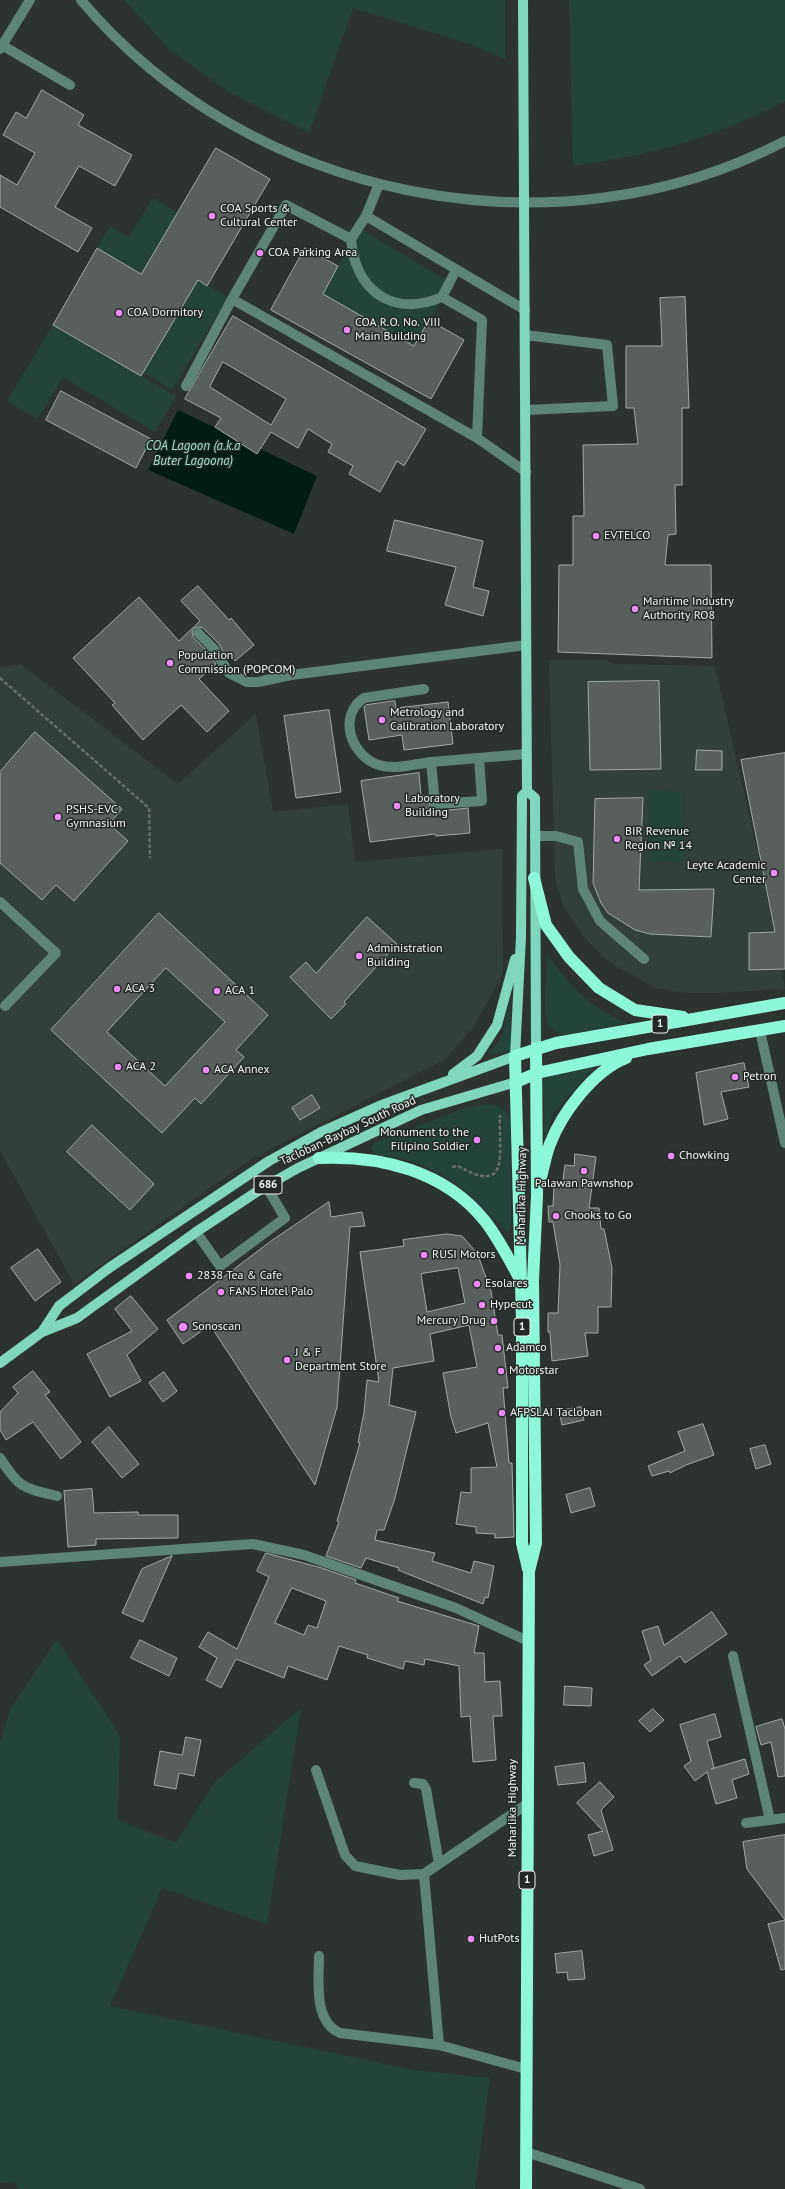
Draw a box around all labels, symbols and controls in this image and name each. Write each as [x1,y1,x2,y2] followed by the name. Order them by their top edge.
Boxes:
[220,202,297,230] place label: COA Sports & Cultural Center
[207,211,217,221] marker: COA Sports & Cultural Center
[268,246,357,260] place label: COA Parking Area
[255,248,265,258] marker: COA Parking Area
[127,306,203,320] place label: COA Dormitory
[114,308,124,318] marker: COA Dormitory
[355,316,440,344] place label: COA R.O. No. VIII Main Building
[342,325,352,335] marker: COA R.O. No. VIII Main Building
[146,438,240,469] water label: COA Lagoon (a.k.a Buter Lagoona)
[604,529,650,543] place label: EVTELCO
[591,531,601,541] marker: EVTELCO
[643,595,734,623] place label: Maritime Industry Authority RO8
[630,604,640,614] marker: Maritime Industry Authority RO8
[178,649,295,677] place label: Population Commission (POPCOM)
[165,658,175,668] marker: Population Commission (POPCOM)
[390,706,504,734] place label: Metrology and Calibration Laboratory
[377,715,387,725] marker: Metrology and Calibration Laboratory
[405,792,460,820] place label: Laboratory Building
[392,801,402,811] marker: Laboratory Building
[66,803,126,831] place label: PSHS-EVC Gymnasium
[53,812,63,822] marker: PSHS-EVC Gymnasium
[625,825,692,853] place label: BIR Revenue Region № 14
[612,834,622,844] marker: BIR Revenue Region № 14
[687,859,766,887] place label: Leyte Academic Center
[769,868,779,878] marker: Leyte Academic Center
[367,942,443,970] place label: Administration Building
[354,951,364,961] marker: Administration Building
[125,982,155,996] place label: ACA 3
[112,984,122,994] marker: ACA 3
[225,984,255,998] place label: ACA 1
[212,986,222,996] marker: ACA 1
[652,1015,668,1033] road number: 1
[126,1060,156,1074] place label: ACA 2
[113,1062,123,1072] marker: ACA 2
[214,1063,270,1077] place label: ACA Annex
[201,1065,211,1075] marker: ACA Annex
[743,1070,777,1084] place label: Petron
[730,1072,740,1082] marker: Petron
[278,1093,418,1169] street label: Tacloban-Baybay South Road
[380,1126,469,1154] place label: Monument to the Filipino Soldier
[472,1135,482,1145] marker: Monument to the Filipino Soldier
[514,1147,530,1245] street label: Maharlika Highway
[679,1149,730,1163] place label: Chowking
[666,1151,676,1161] marker: Chowking
[579,1166,589,1176] marker: Palawan Pawnshop
[254,1176,282,1194] road number: 686
[535,1177,633,1191] place label: Palawan Pawnshop
[564,1209,632,1223] place label: Chooks to Go
[551,1211,561,1221] marker: Chooks to Go
[432,1248,495,1262] place label: RUSI Motors
[419,1250,429,1260] marker: RUSI Motors
[197,1269,282,1283] place label: 2838 Tea & Cafe
[184,1271,194,1281] marker: 2838 Tea & Cafe
[485,1277,528,1291] place label: Esolares
[472,1279,482,1289] marker: Esolares
[229,1285,313,1299] place label: FANS Hotel Palo
[216,1287,226,1297] marker: FANS Hotel Palo
[490,1298,532,1312] place label: Hypecut
[477,1300,487,1310] marker: Hypecut
[417,1314,486,1328] place label: Mercury Drug
[489,1316,499,1326] marker: Mercury Drug
[514,1318,530,1336] road number: 1
[192,1320,241,1334] place label: Sonoscan
[177,1321,189,1333] marker: Sonoscan
[506,1341,547,1355] place label: Adamco
[493,1343,503,1353] marker: Adamco
[295,1346,386,1374] place label: J & F Department Store
[282,1355,292,1365] marker: J & F Department Store
[509,1364,559,1378] place label: Motorstar
[496,1366,506,1376] marker: Motorstar
[510,1406,602,1420] place label: AFPSLAI Tacloban
[497,1408,507,1418] marker: AFPSLAI Tacloban
[506,1759,520,1857] street label: Maharlika Highway
[519,1871,535,1889] road number: 1
[479,1932,519,1946] place label: HutPots
[466,1934,476,1944] marker: HutPots

